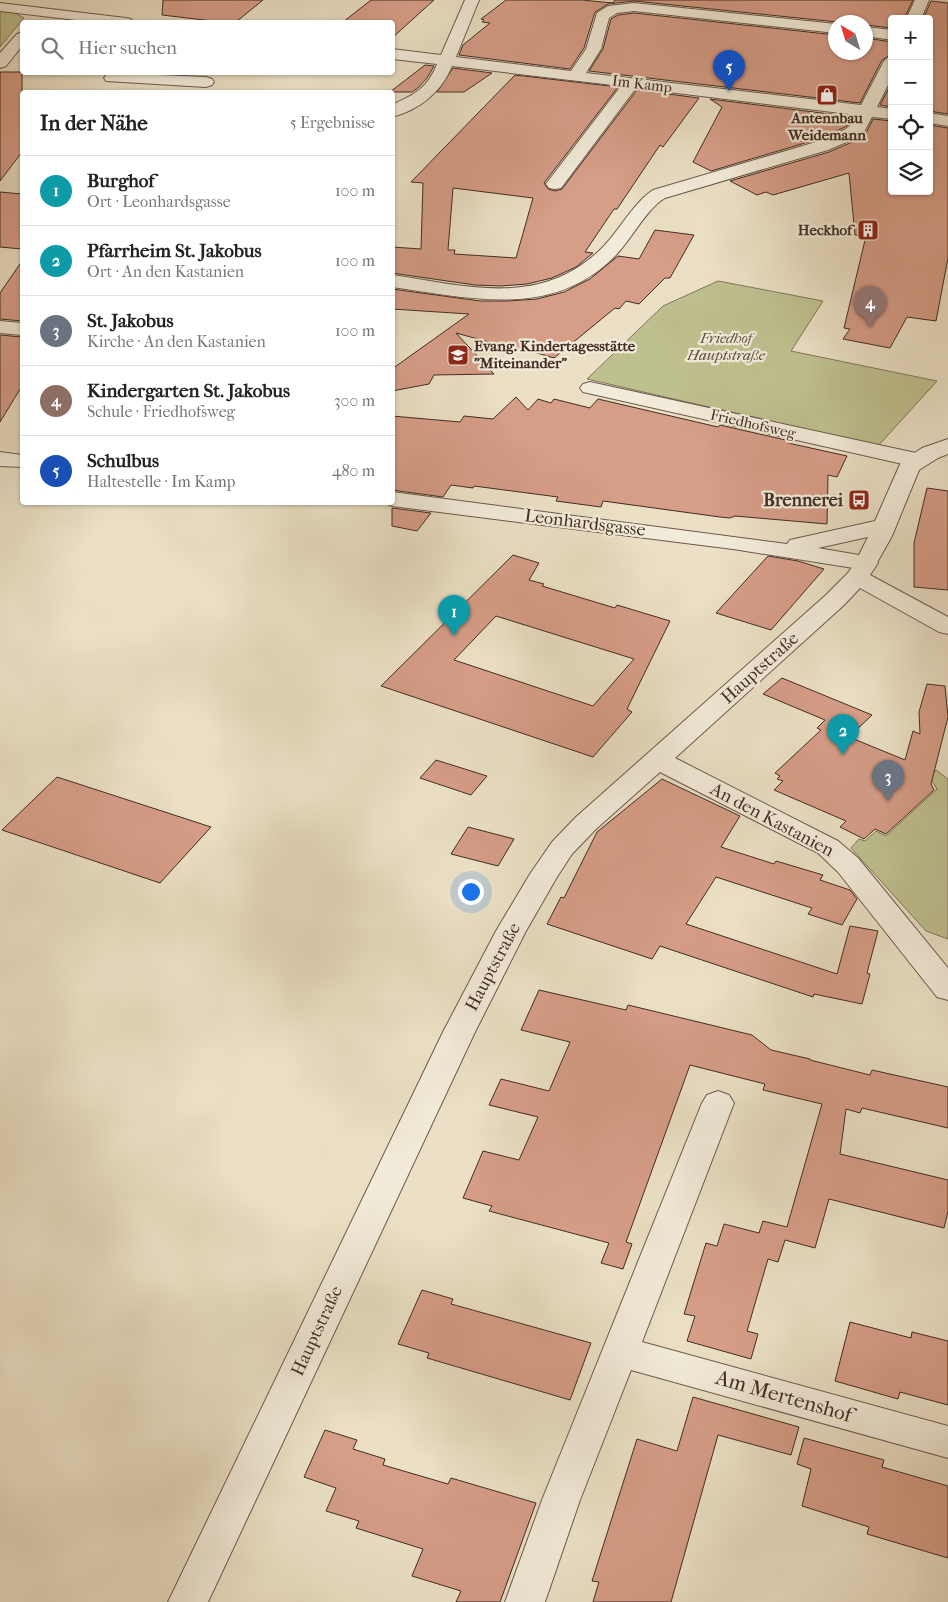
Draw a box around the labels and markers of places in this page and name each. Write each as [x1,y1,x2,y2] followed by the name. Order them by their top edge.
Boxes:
[713,50,745,91] pin: 5
[815,83,839,107] shop icon: Antennbau Weidemann
[787,109,866,144] place label: Antennbau Weidemann
[856,218,880,242] building icon: Heckhof
[798,221,856,239] place label: Heckhof
[854,286,886,327] pin: 4
[474,337,636,372] place label: Evang. Kindertagesstätte "Miteinander"
[446,343,470,367] school or university icon: Evang. Kindertagesstätte "Miteinander"
[847,488,871,512] bus stop icon: Brennerei
[763,490,844,511] place label: Brennerei
[438,595,470,636] pin: 1
[827,714,859,755] pin: 2
[872,760,904,801] pin: 3

